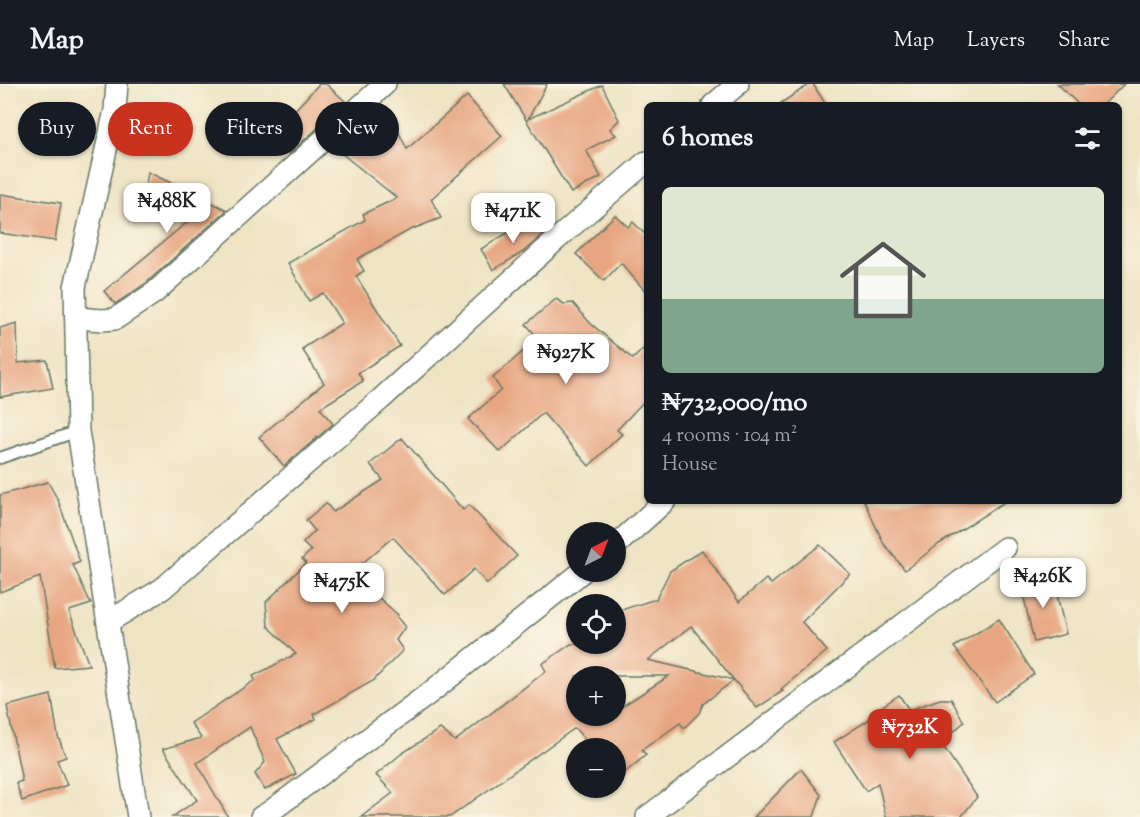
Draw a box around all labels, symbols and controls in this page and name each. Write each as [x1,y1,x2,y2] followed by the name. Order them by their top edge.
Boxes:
[30,21,84,61] text: Map
[894,26,934,56] text: Map
[967,26,1025,56] text: Layers
[1058,26,1110,56] text: Share
[18,102,96,156] chip: Buy
[108,102,193,156] chip: Rent
[205,102,303,156] chip: Filters
[315,102,399,156] chip: New
[662,120,753,157] text: 6 homes
[1071,122,1104,155] icon: filters
[125,183,209,234] pin: ₦488K
[137,188,197,217] text: ₦488K
[471,193,555,244] pin: ₦471K
[485,198,541,227] text: ₦471K
[829,226,937,334] icon: home
[524,334,608,385] pin: ₦927K
[537,339,595,368] text: ₦927K
[662,385,807,422] text: ₦732,000/mo
[662,422,798,451] text: 4 rooms · 104 m²
[662,451,717,480] text: House
[566,522,626,582] north arrow
[566,522,626,798] map controls
[1001,558,1085,609] pin: ₦426K
[300,563,384,614] pin: ₦475K
[1014,563,1072,592] text: ₦426K
[314,568,370,597] text: ₦475K
[566,594,626,654] button: locate
[566,666,626,726] button: +
[868,709,952,760] pin: ₦732K
[882,714,938,743] text: ₦732K
[566,738,626,798] button: −

